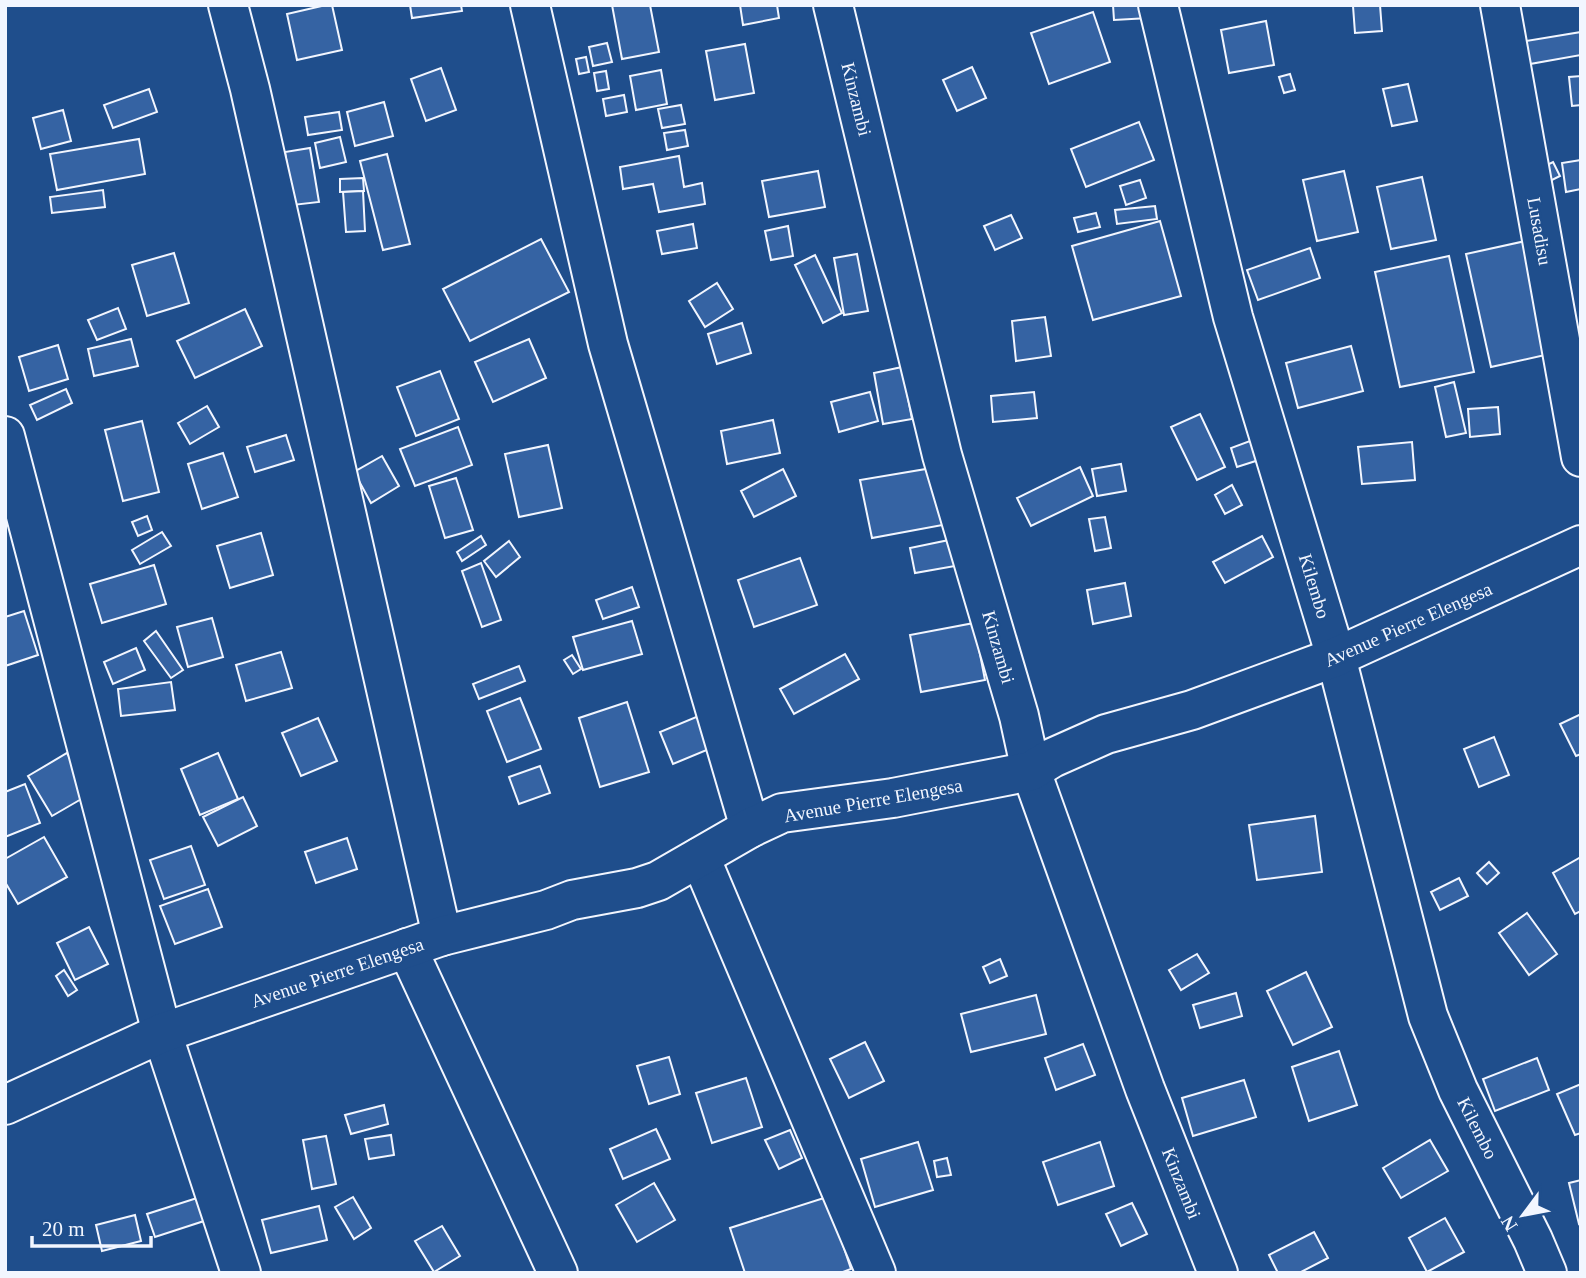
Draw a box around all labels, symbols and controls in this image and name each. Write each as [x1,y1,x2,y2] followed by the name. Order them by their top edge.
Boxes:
[837,60,876,138] street label: Kinzambi
[1523,195,1556,267] street label: Lusadisu
[1295,551,1334,621] street label: Kilembo
[1321,578,1496,671] street label: Avenue Pierre Elengesa
[978,608,1019,686] street label: Kinzambi
[782,774,965,827] street label: Avenue Pierre Elengesa
[248,933,427,1012] street label: Avenue Pierre Elengesa
[1453,1094,1502,1163] street label: Kilembo
[1158,1145,1205,1222] street label: Kinzambi
[1488,1180,1558,1250] north arrow
[32,1204,150,1248] scale bar
[1496,1212,1522,1235] text: N
[42,1217,85,1241] text: 20 m

